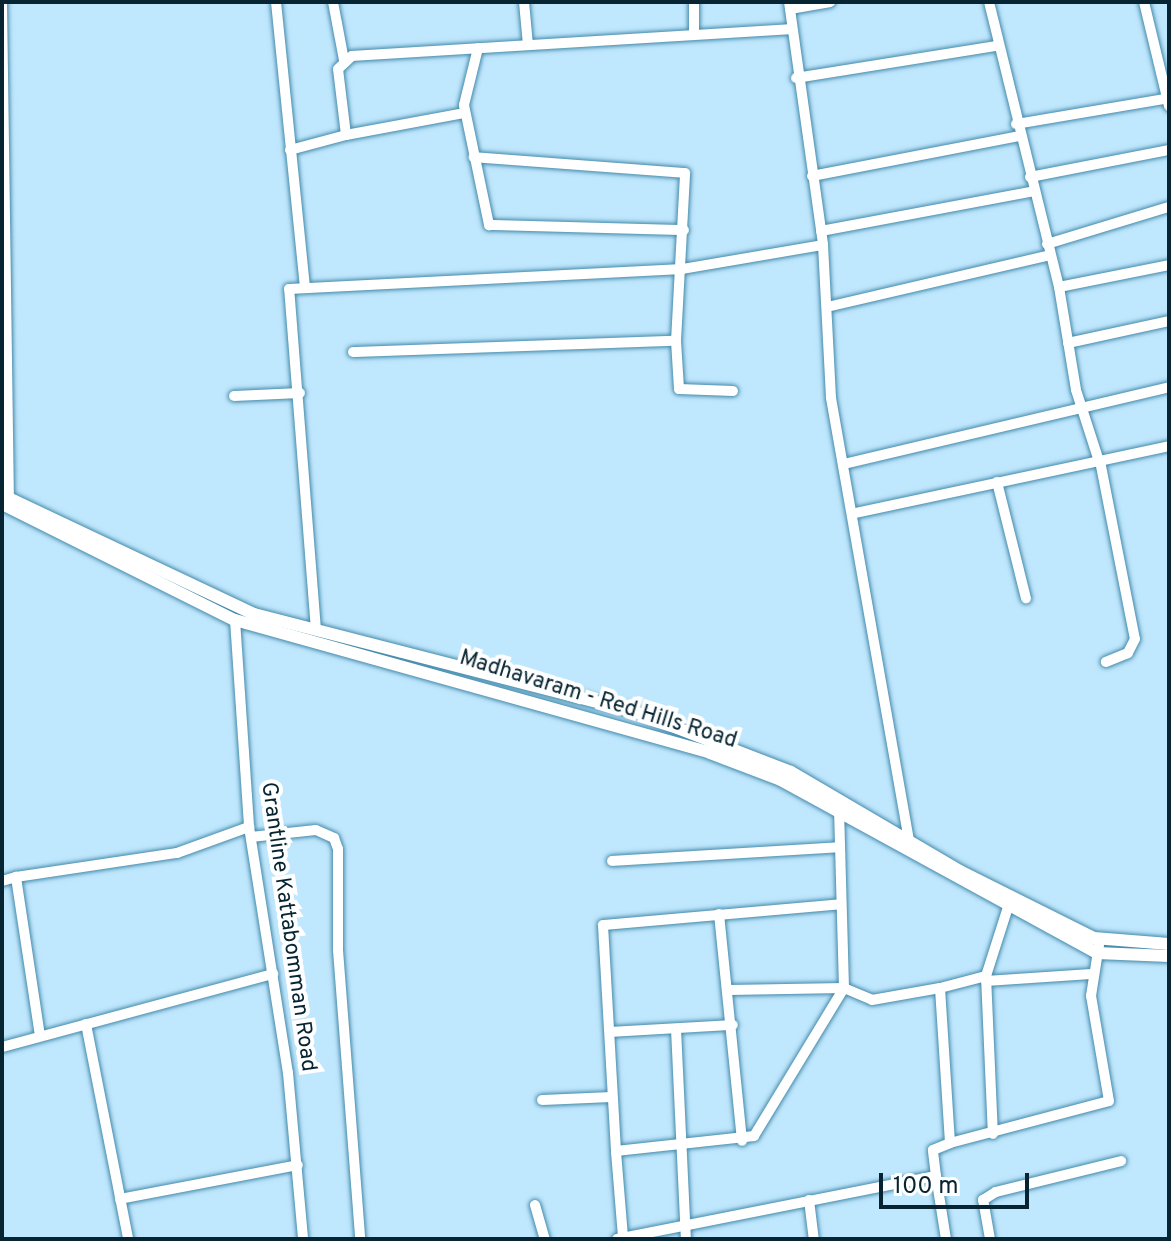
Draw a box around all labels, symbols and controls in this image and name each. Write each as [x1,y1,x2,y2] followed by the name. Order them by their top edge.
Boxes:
[456,645,740,755] street label: Madhavaram - Red Hills Road
[255,781,321,1073] street label: Grantline Kattabomman Road
[883,1157,1033,1207] scale bar
[893,1172,959,1202] text: 100 m

